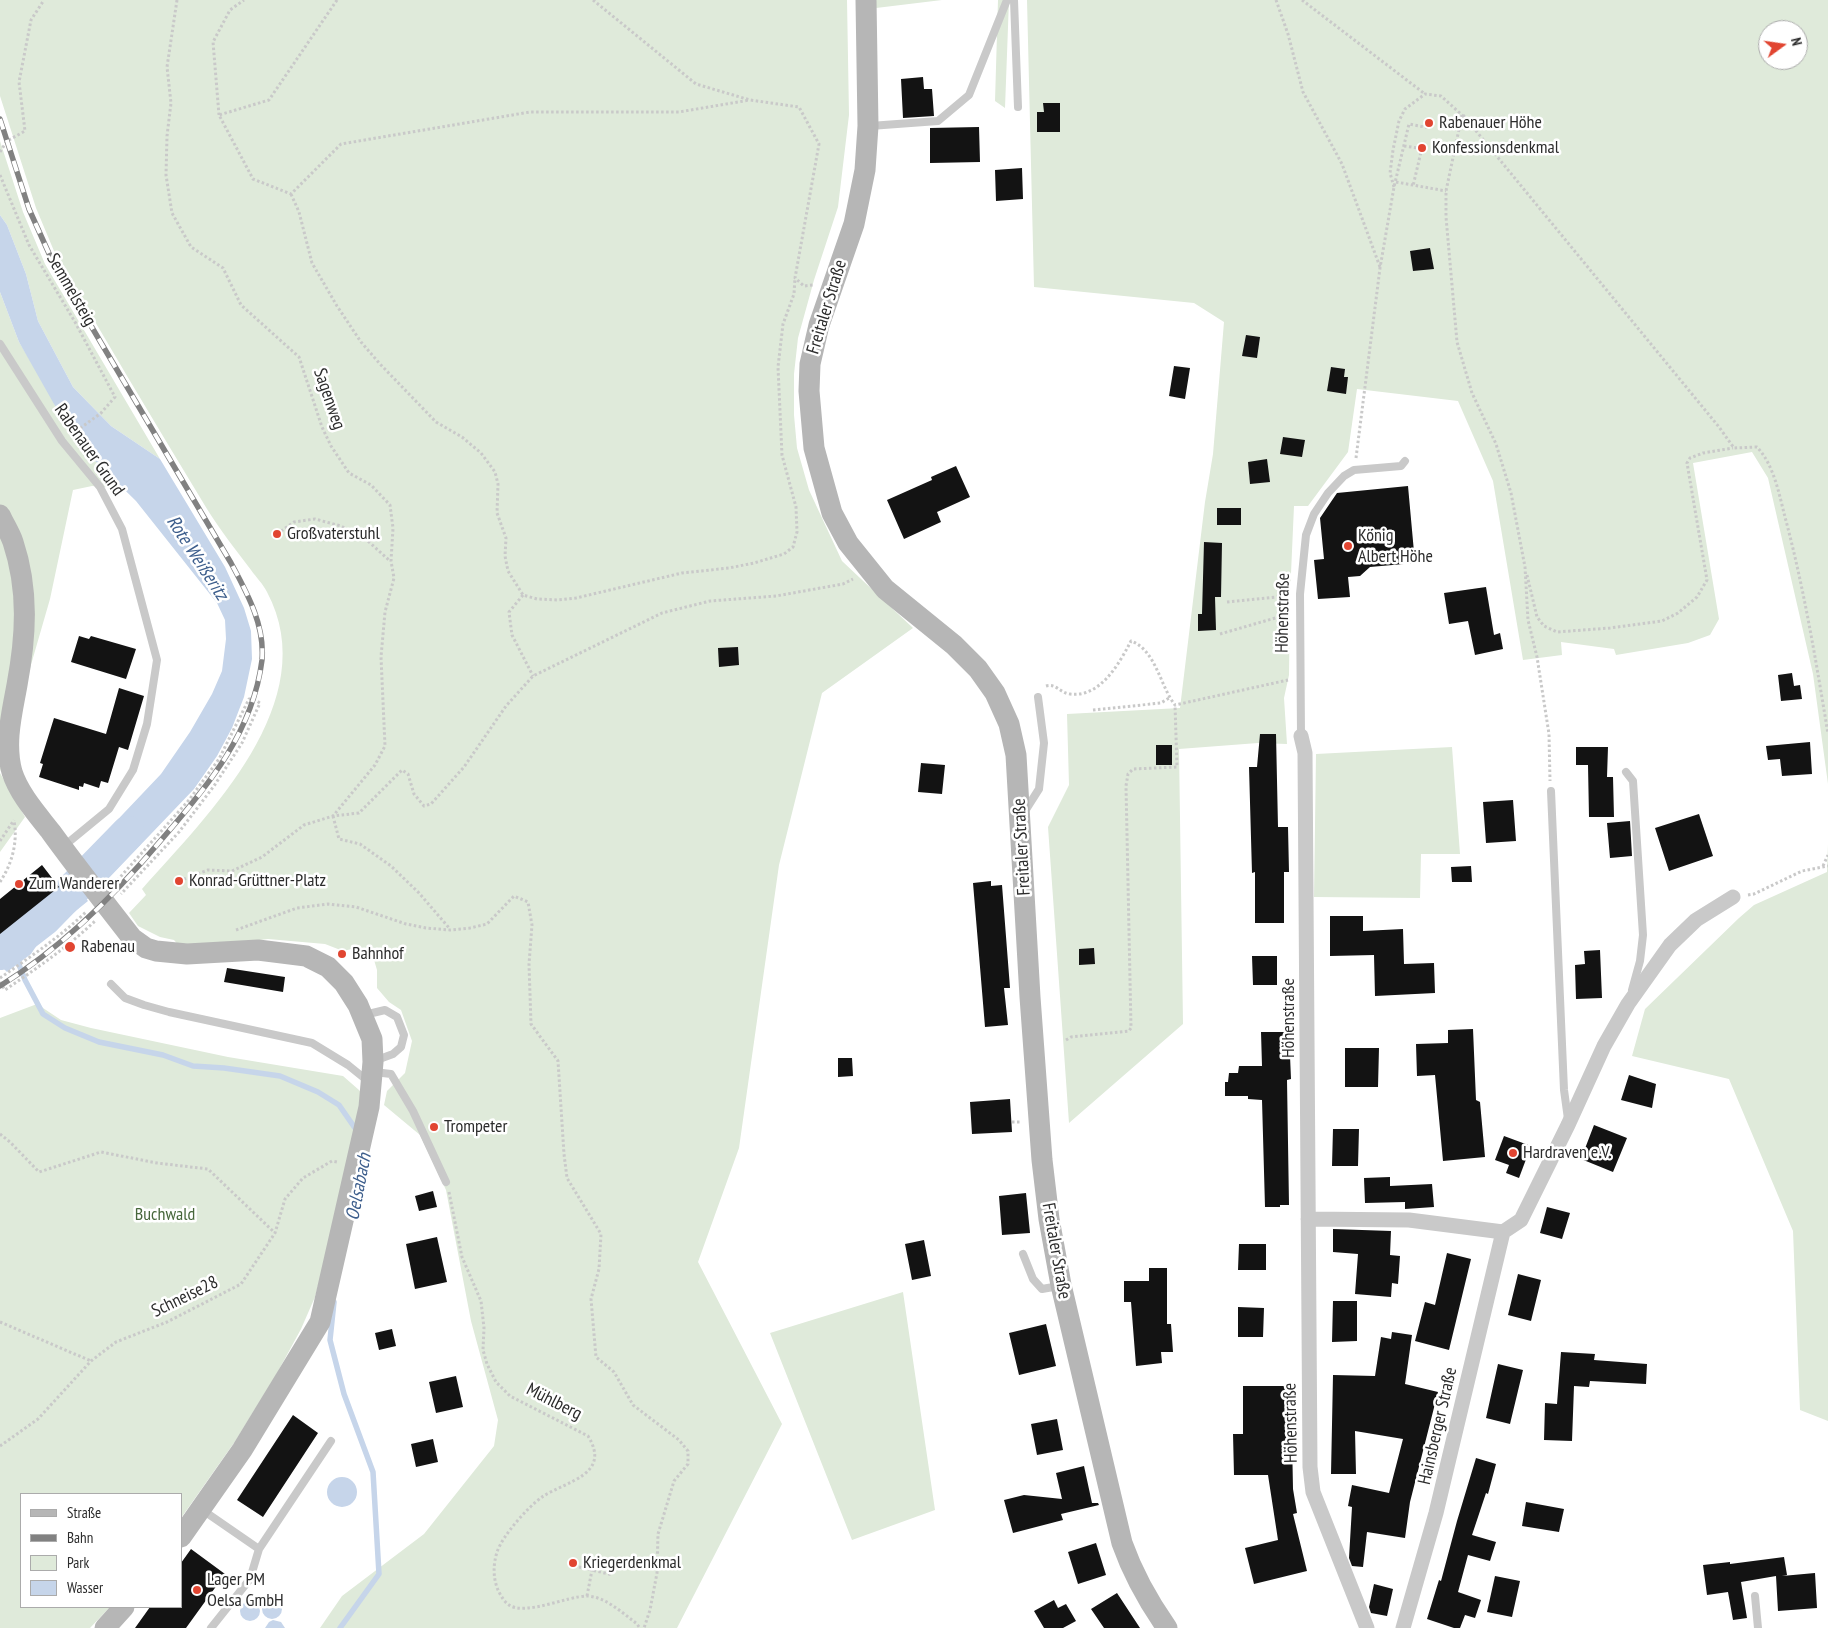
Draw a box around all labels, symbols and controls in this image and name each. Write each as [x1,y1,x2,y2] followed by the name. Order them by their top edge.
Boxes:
[1758,20,1808,70] north arrow
[1787,36,1806,47] text: N
[1439,112,1542,134] place label: Rabenauer Höhe
[1423,117,1435,129] marker: Rabenauer Höhe
[1432,137,1559,159] place label: Konfessionsdenkmal
[1416,142,1428,154] marker: Konfessionsdenkmal
[42,250,100,330] street label: Semmelsteig
[802,257,852,357] street label: Freitaler Straße
[308,365,350,433] street label: Sagenweg
[49,400,129,500] street label: Rabenauer Grund
[161,511,233,605] water label: Rote Weißeritz
[287,523,380,545] place label: Großvaterstuhl
[1358,525,1433,568] place label: König Albert Höhe
[271,528,283,540] marker: Großvaterstuhl
[1342,540,1354,552] marker: König Albert Höhe
[1272,573,1294,653] street label: Höhenstraße
[1009,798,1035,896] street label: Freitaler Straße
[189,870,326,892] place label: Konrad-Grüttner-Platz
[29,873,119,895] place label: Zum Wanderer
[173,875,185,887] marker: Konrad-Grüttner-Platz
[13,878,25,890] marker: Zum Wanderer
[81,936,135,958] place label: Rabenau
[63,940,77,954] marker: Rabenau
[352,943,404,965] place label: Bahnhof
[336,948,348,960] marker: Bahnhof
[1278,978,1300,1058] street label: Höhenstraße
[444,1116,507,1138] place label: Trompeter
[428,1121,440,1133] marker: Trompeter
[1523,1142,1611,1164] place label: Hardraven e.V.
[1507,1147,1519,1159] marker: Hardraven e.V.
[341,1152,377,1222] water label: Oelsabach
[1037,1201,1075,1301] street label: Freitaler Straße
[135,1204,195,1226] park label: Buchwald
[148,1272,222,1322] street label: Schneise28
[1414,1365,1462,1487] street label: Hainsberger Straße
[523,1379,585,1425] street label: Mühlberg
[1280,1383,1302,1463] street label: Höhenstraße
[20,1493,182,1608] legend
[67,1503,101,1522] text: Straße
[67,1528,93,1547] text: Bahn
[583,1552,681,1574] place label: Kriegerdenkmal
[67,1553,89,1572] text: Park
[567,1557,579,1569] marker: Kriegerdenkmal
[207,1569,284,1612] place label: Lager PM Oelsa GmbH
[67,1578,103,1597] text: Wasser
[191,1584,203,1596] marker: Lager PM Oelsa GmbH

